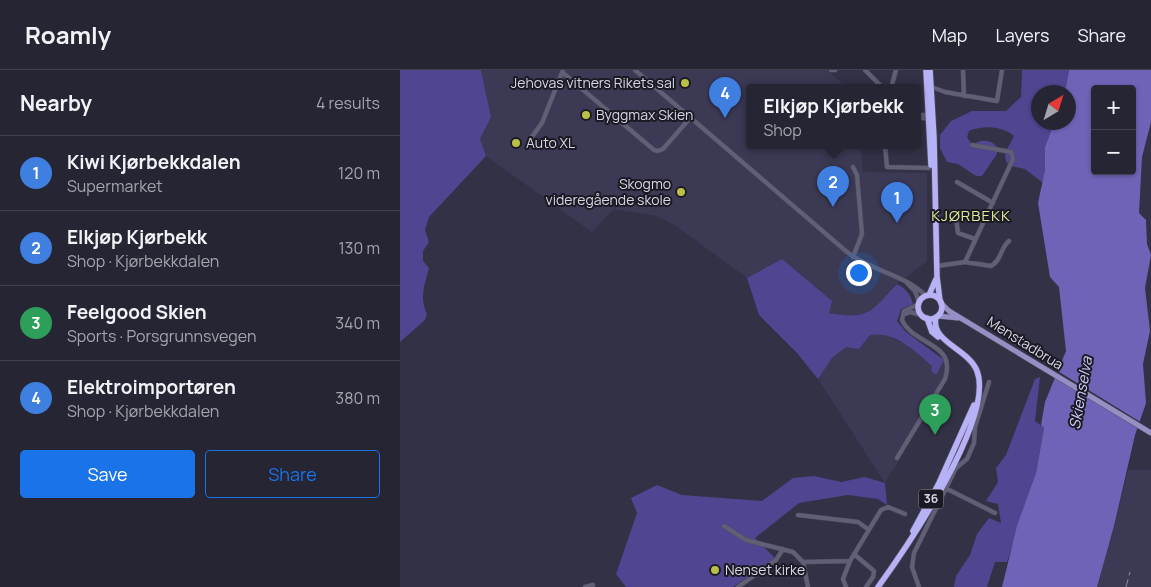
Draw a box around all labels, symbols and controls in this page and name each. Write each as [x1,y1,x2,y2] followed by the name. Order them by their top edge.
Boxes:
[25,18,111,51] text: Roamly
[932,23,967,47] text: Map
[995,23,1049,47] text: Layers
[1077,23,1126,47] text: Share
[511,73,675,92] place label: Jehovas vitners Rikets sal
[679,77,691,89] marker: Jehovas vitners Rikets sal
[709,77,741,118] pin: 4
[746,84,921,149] popup
[1031,85,1076,130] north arrow
[1091,85,1136,175] map controls
[1091,85,1136,130] button: +
[20,89,92,117] text: Nearby
[316,92,380,114] text: 4 results
[763,93,904,119] text: Elkjøp Kjørbekk
[596,105,693,124] place label: Byggmax Skien
[580,109,592,121] marker: Byggmax Skien
[763,119,802,141] text: Shop
[1091,130,1136,175] button: −
[526,133,575,152] place label: Auto XL
[510,137,522,149] marker: Auto XL
[67,149,241,175] text: Kiwi Kjørbekkdalen
[32,162,40,184] text: 1
[338,162,380,184] text: 120 m
[817,166,849,207] pin: 2
[546,174,671,209] place label: Skogmo videregående skole
[67,175,163,197] text: Supermarket
[881,182,913,223] pin: 1
[675,186,687,198] marker: Skogmo videregående skole
[931,205,1011,226] district label: KJØRBEKK
[67,224,207,250] text: Elkjøp Kjørbekk
[31,237,41,259] text: 2
[338,237,380,259] text: 130 m
[67,250,219,272] text: Shop · Kjørbekkdalen
[846,260,872,286] your location
[67,299,207,325] text: Feelgood Skien
[31,312,41,334] text: 3
[335,312,380,334] text: 340 m
[984,312,1067,374] street label: Menstadbrua
[67,325,256,347] text: Sports · Porsgrunnsvegen
[1064,354,1097,431] water label: Skienselva
[67,374,236,400] text: Elektroimportøren
[31,387,41,409] text: 4
[335,387,380,409] text: 380 m
[919,394,951,435] pin: 3
[67,400,219,422] text: Shop · Kjørbekkdalen
[20,450,195,498] button: Save
[205,450,380,498] button: Share
[918,489,944,508] road number: 36
[725,560,805,579] place label: Nenset kirke
[709,564,721,576] marker: Nenset kirke

